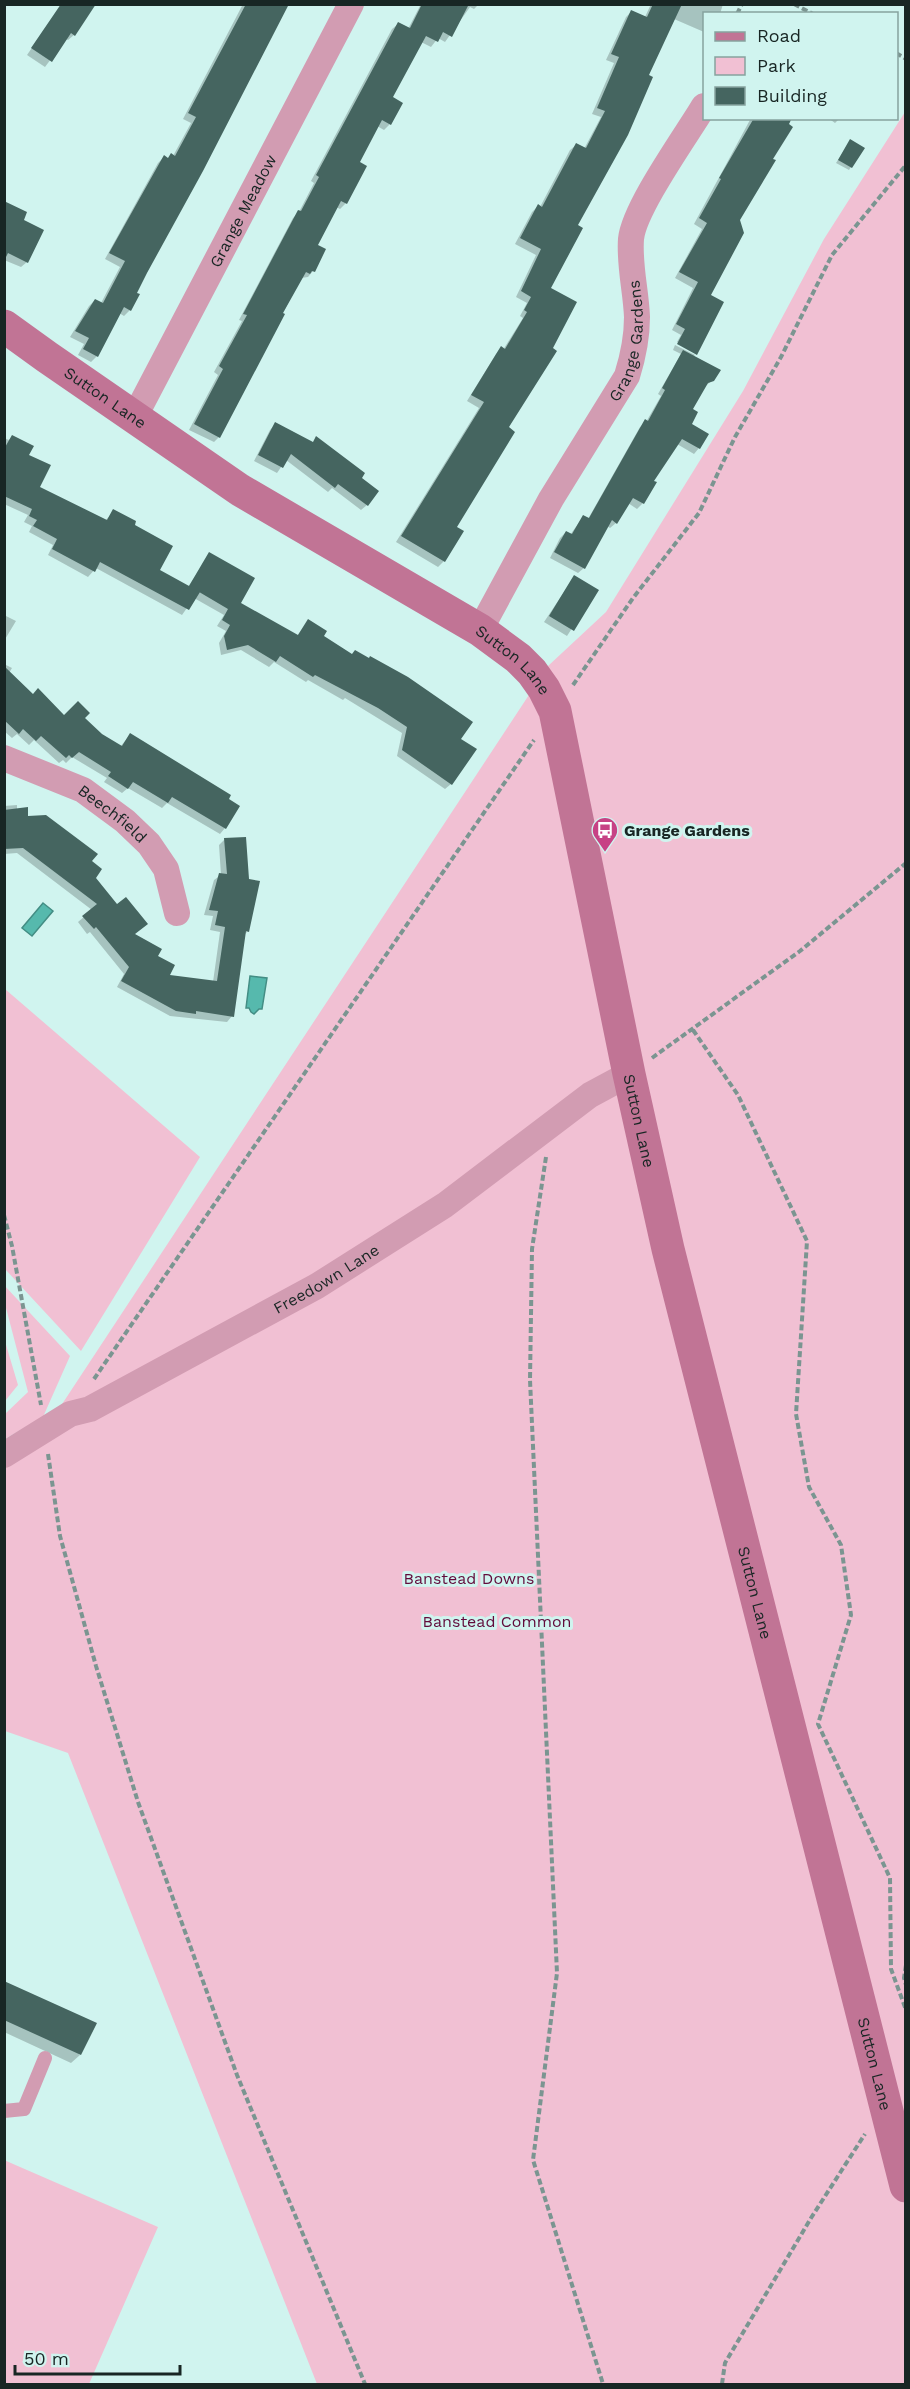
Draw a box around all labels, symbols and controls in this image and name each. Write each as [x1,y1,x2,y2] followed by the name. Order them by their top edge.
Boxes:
[703,12,898,120] legend
[757,25,801,46] text: Road
[757,55,796,76] text: Park
[757,85,827,106] text: Building
[205,151,280,270] street label: Grange Meadow
[604,279,647,405] street label: Grange Gardens
[61,362,150,432] street label: Sutton Lane
[472,621,554,698] street label: Sutton Lane
[75,780,151,846] street label: Beechfield
[590,815,620,853] bus stop icon: Grange Gardens
[624,821,750,840] place label: Grange Gardens
[620,1072,659,1169] street label: Sutton Lane
[270,1240,382,1317] street label: Freedown Lane
[734,1544,776,1641] street label: Sutton Lane
[404,1569,534,1588] park label: Banstead Downs
[423,1612,571,1631] park label: Banstead Common
[854,2015,896,2112] street label: Sutton Lane
[15,2338,180,2376] scale bar
[24,2348,69,2369] text: 50 m

